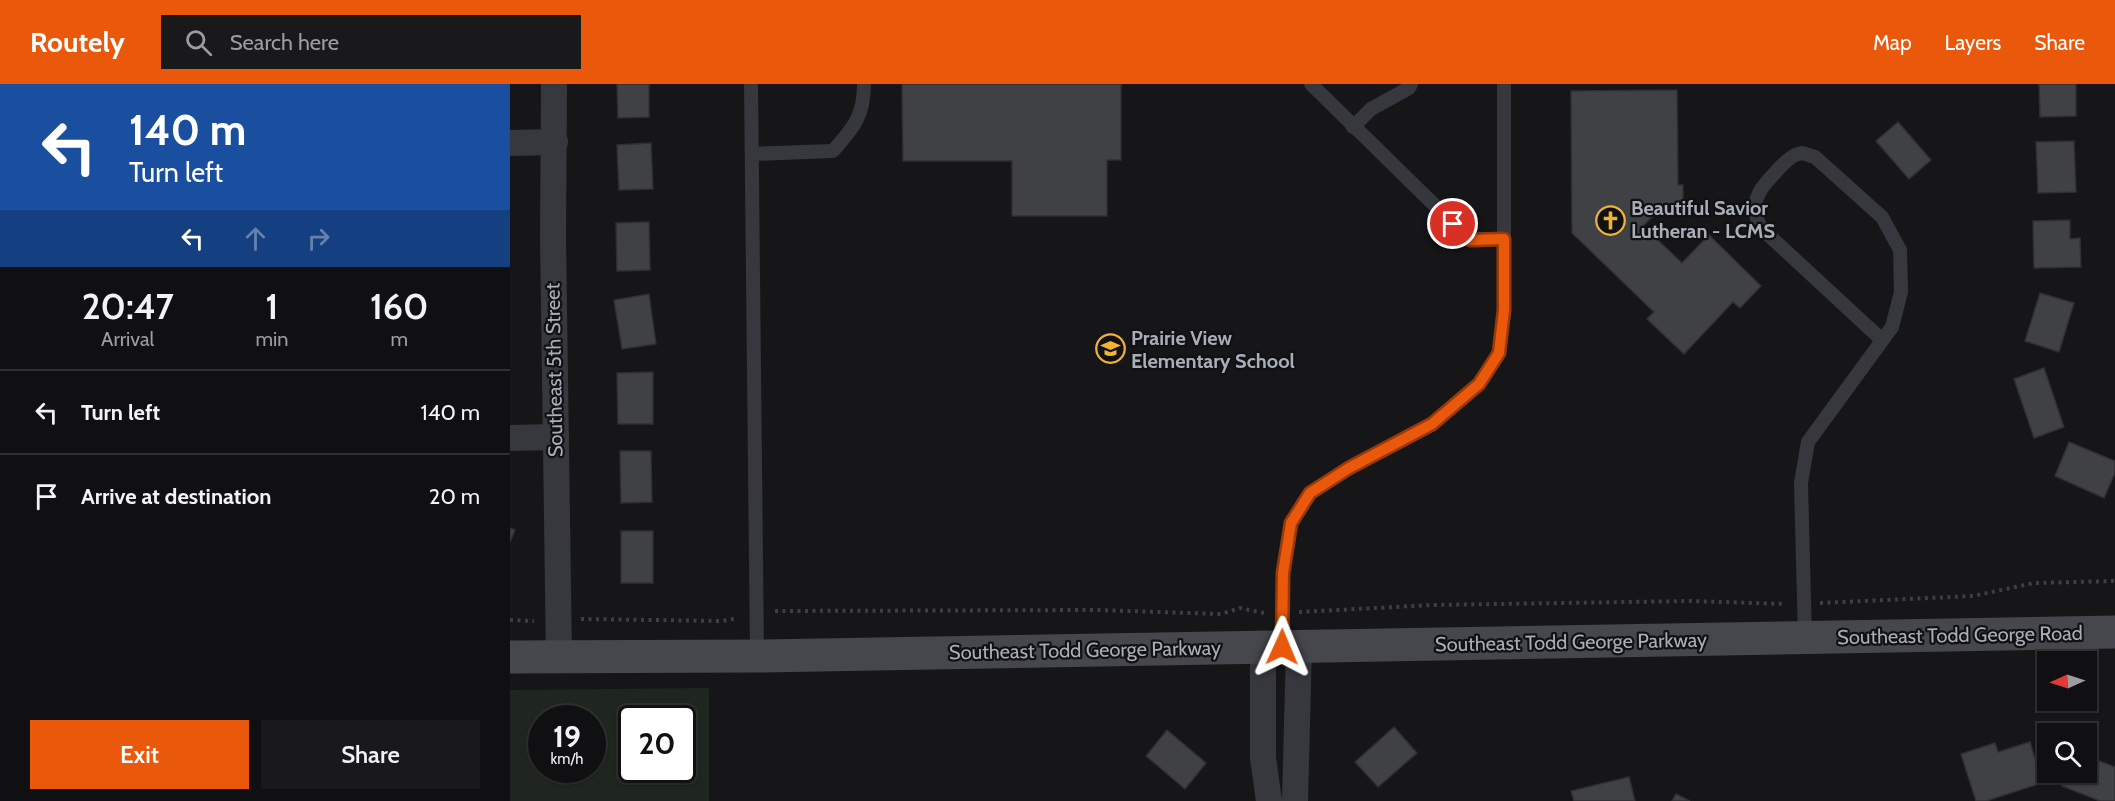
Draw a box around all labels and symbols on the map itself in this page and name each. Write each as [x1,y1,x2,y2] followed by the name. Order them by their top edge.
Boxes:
[1631,196,1776,243] place label: Beautiful Savior Lutheran - LCMS
[1427,198,1478,249] pin
[1594,204,1626,236] church icon: Beautiful Savior Lutheran - LCMS
[540,282,568,457] street label: Southeast 5th Street
[1131,326,1295,373] place label: Prairie View Elementary School
[1094,333,1126,365] school or university icon: Prairie View Elementary School
[1250,615,1314,679] position arrow
[1837,621,2083,649] street label: Southeast Todd George Road
[1435,628,1707,656] street label: Southeast Todd George Parkway
[949,636,1221,664] street label: Southeast Todd George Parkway
[2037,651,2097,711] north arrow
[618,705,696,783] speed limit sign: 20

